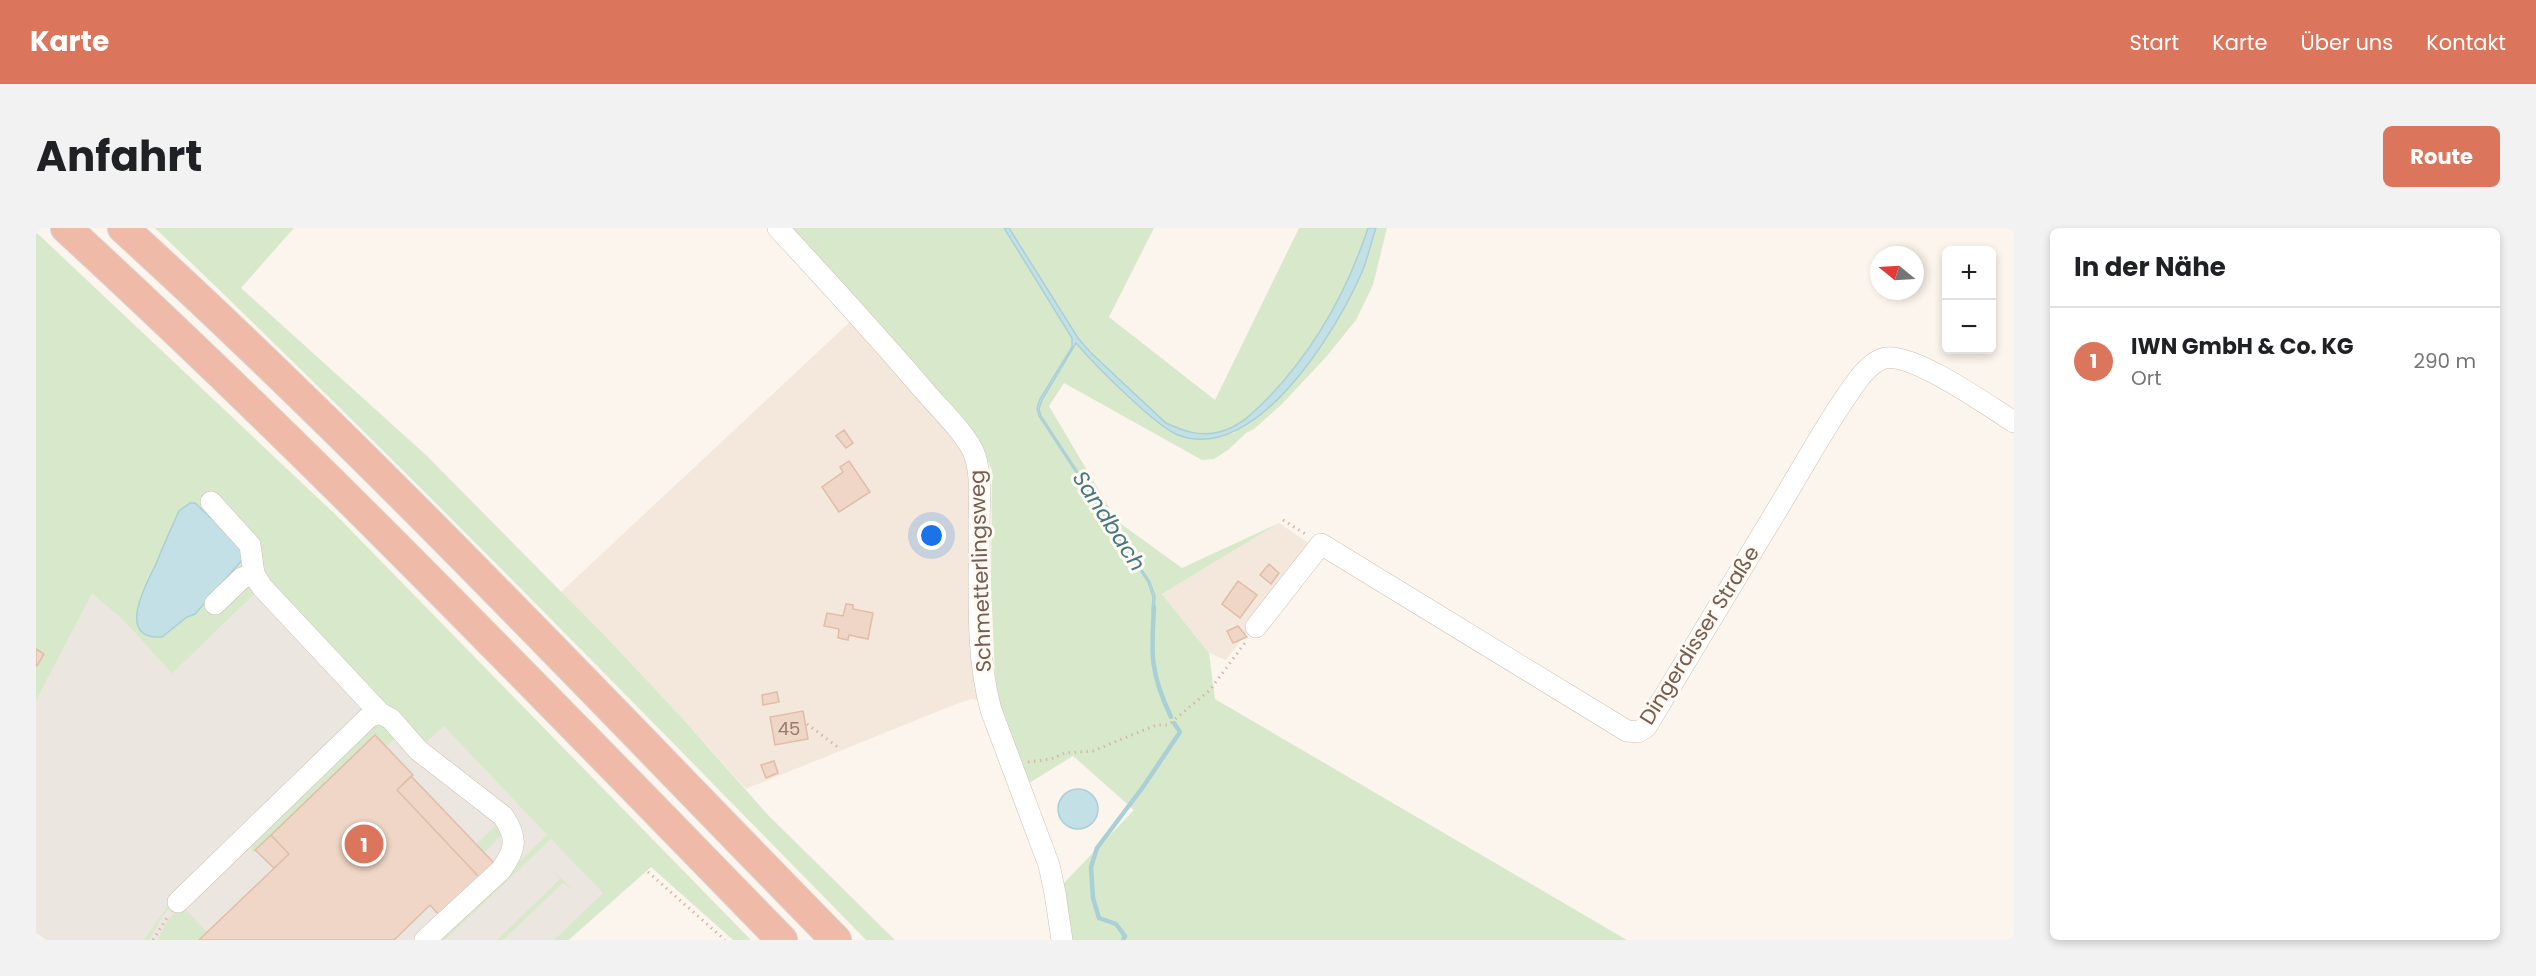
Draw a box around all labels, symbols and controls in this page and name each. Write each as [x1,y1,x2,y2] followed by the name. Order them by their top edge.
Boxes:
[30,22,109,61] text: Karte
[2130,28,2179,57] text: Start
[2212,28,2268,57] text: Karte
[2301,28,2393,57] text: Über uns
[2426,28,2506,57] text: Kontakt
[2383,126,2500,187] button: Route
[36,127,202,186] text: Anfahrt
[1870,246,1924,300] north arrow
[1942,246,1996,354] map controls
[1942,246,1996,300] button: +
[2074,249,2226,285] text: In der Nähe
[1942,300,1996,354] button: −
[2131,331,2354,362] text: IWN GmbH & Co. KG
[2090,347,2097,375] text: 1
[2413,347,2476,375] text: 290 m
[2131,364,2161,392] text: Ort
[1065,465,1153,577] water label: Sandbach
[962,469,998,673] street label: Schmetterlingsweg
[917,521,946,550] your location
[1632,540,1766,730] street label: Dingerdisser Straße
[778,716,800,741] house number: 45
[344,822,384,866] pin: 1

